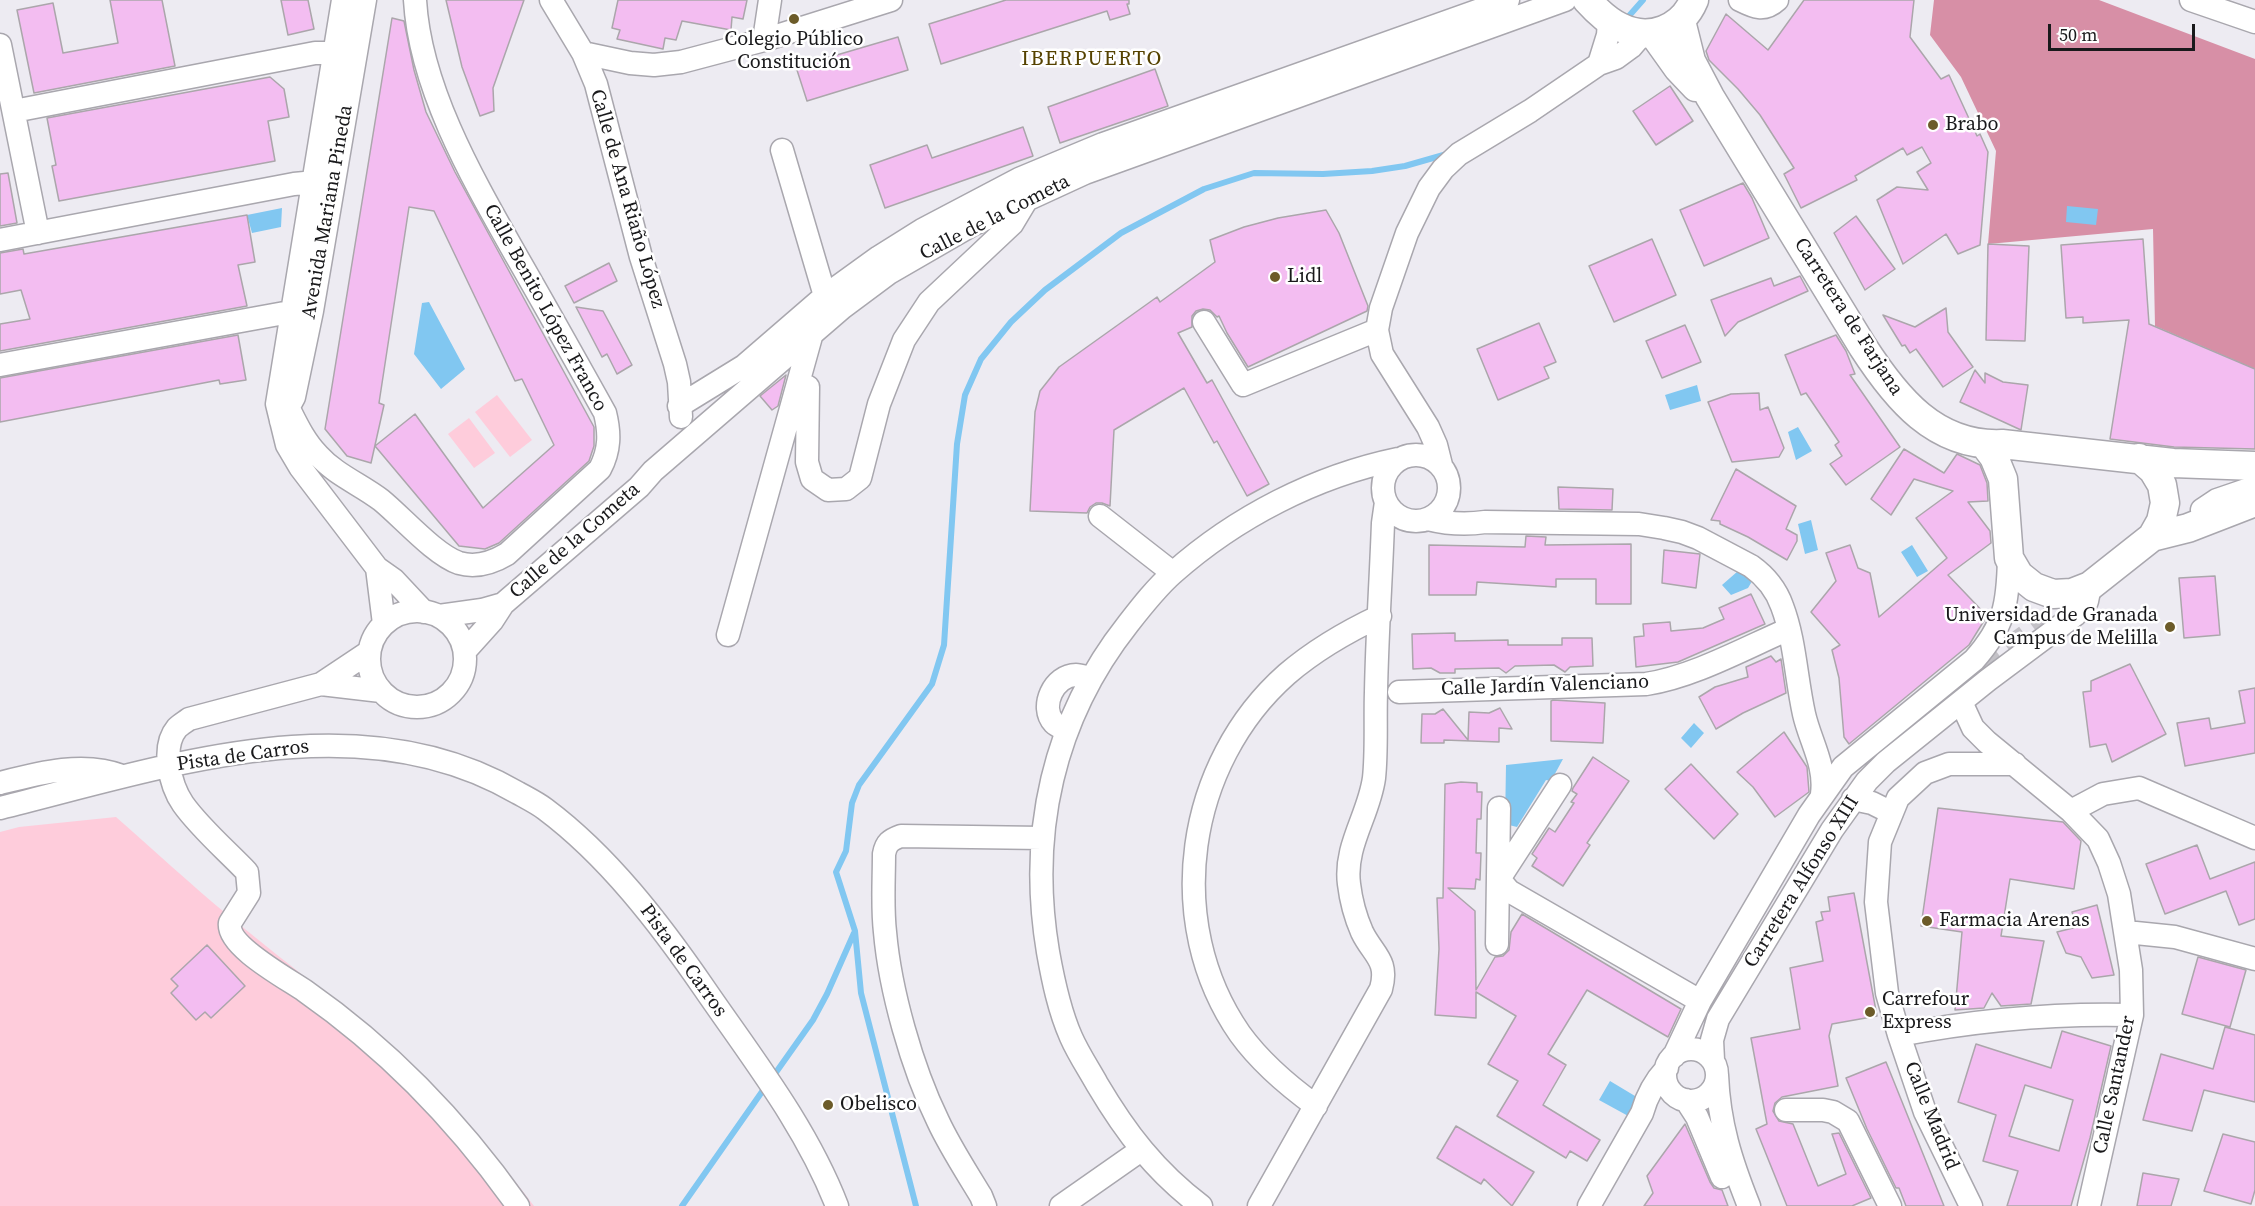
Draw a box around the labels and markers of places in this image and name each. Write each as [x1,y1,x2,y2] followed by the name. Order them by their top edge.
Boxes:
[787,12,801,26] marker: Colegio Público Constitución
[725,28,863,75] place label: Colegio Público Constitución
[1945,113,1999,137] place label: Brabo
[1926,118,1940,132] marker: Brabo
[1287,265,1322,289] place label: Lidl
[1268,270,1282,284] marker: Lidl
[1944,604,2158,651] place label: Universidad de Granada Campus de Melilla
[2163,620,2177,634] marker: Universidad de Granada Campus de Melilla
[1939,909,2090,933] place label: Farmacia Arenas
[1920,914,1934,928] marker: Farmacia Arenas
[1882,988,1969,1035] place label: Carrefour Express
[1863,1005,1877,1019] marker: Carrefour Express
[840,1093,917,1117] place label: Obelisco
[821,1098,835,1112] marker: Obelisco

